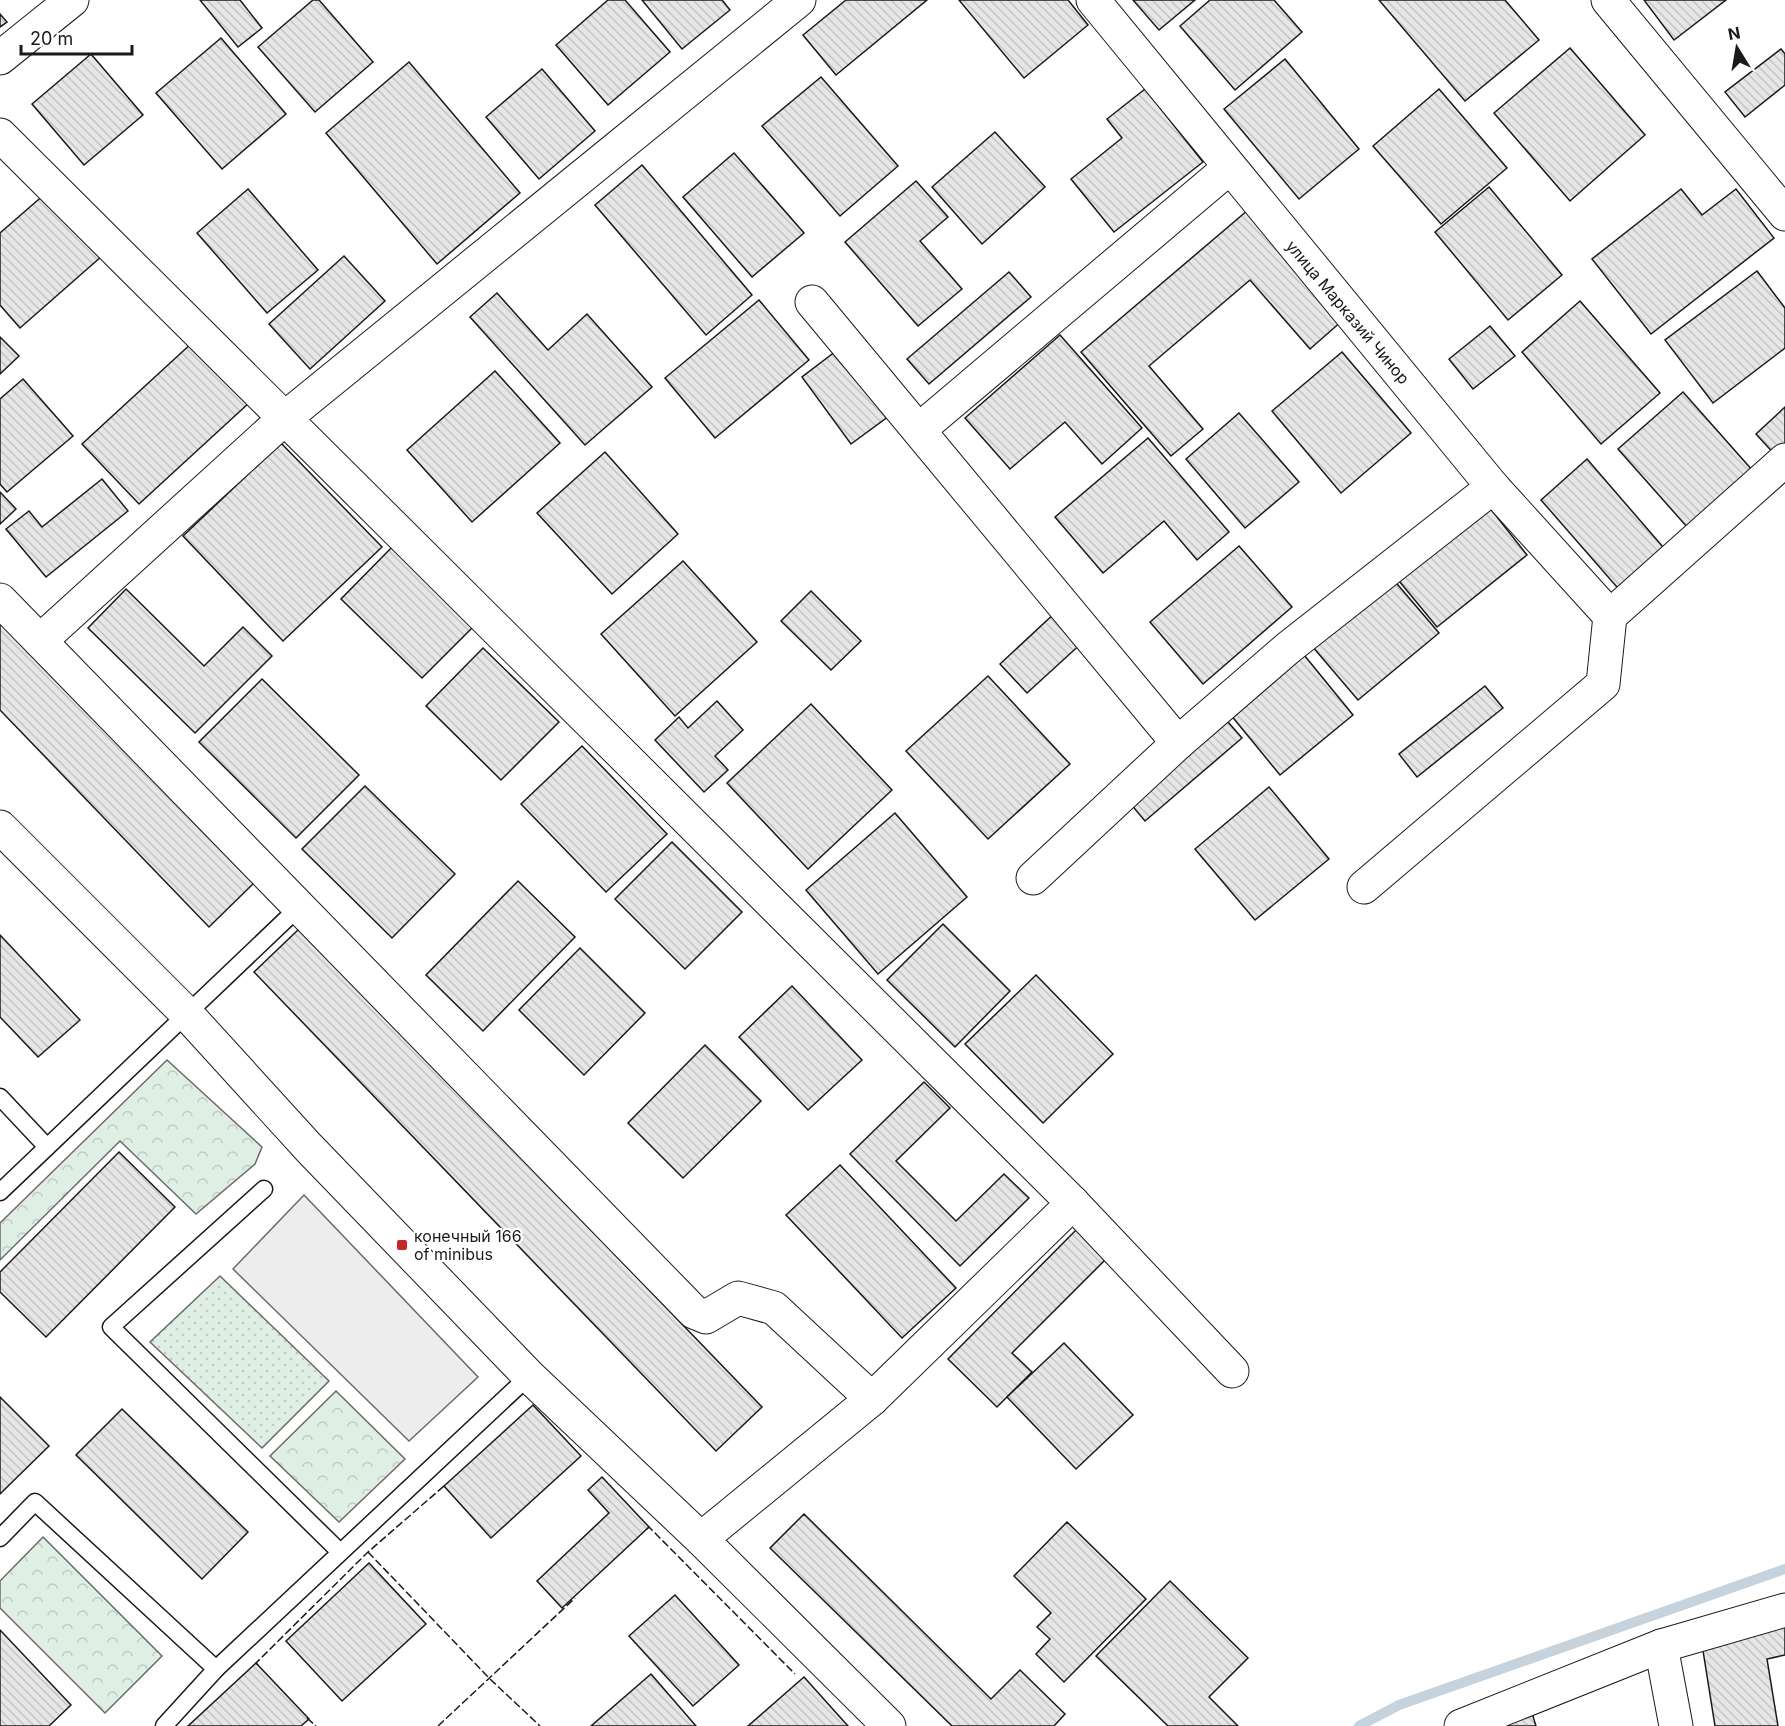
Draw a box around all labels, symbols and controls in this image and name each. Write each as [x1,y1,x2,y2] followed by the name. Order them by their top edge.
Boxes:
[21,18,132,56] scale bar
[1707,18,1767,78] north arrow
[1726,22,1742,44] text: N
[30,28,73,49] text: 20 m
[1282,236,1414,388] street label: улица Марказий Чинор
[414,1226,522,1264] place label: конечный 166 of minibus
[395,1238,409,1252] marker: конечный 166 of minibus

